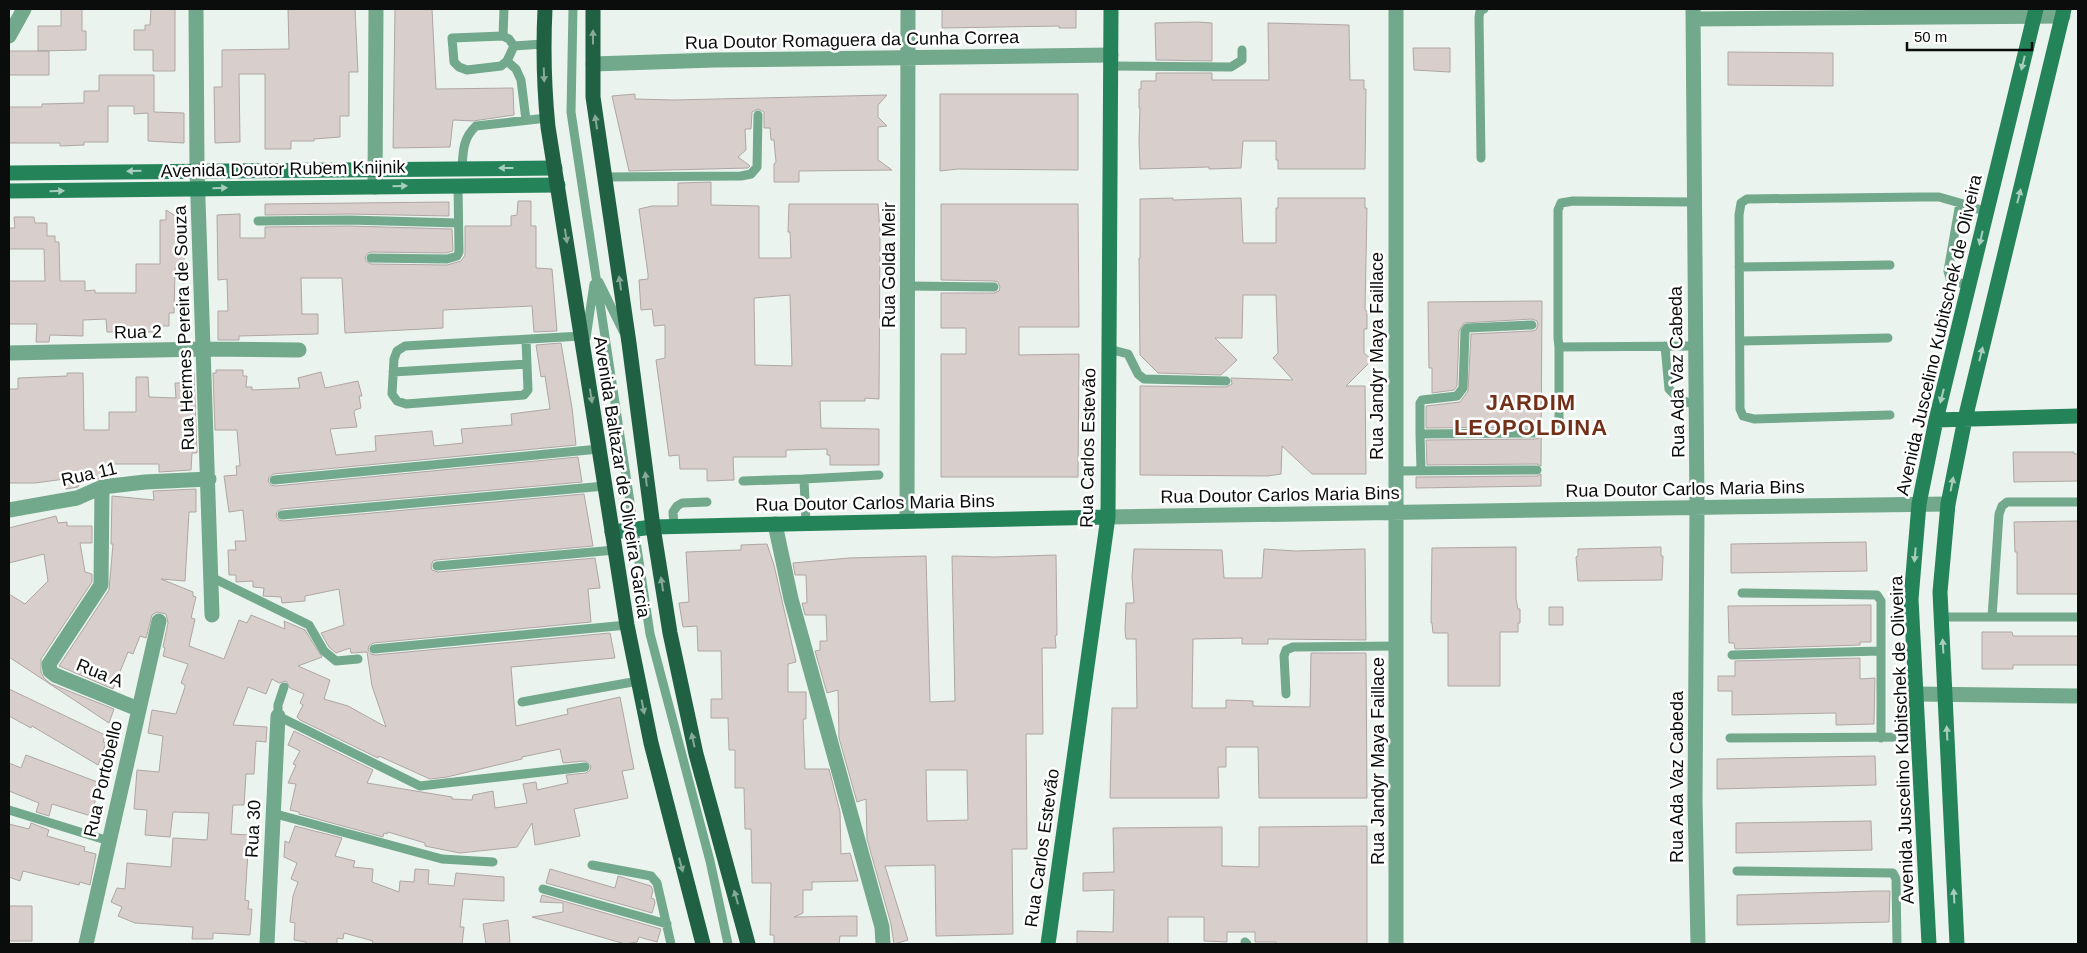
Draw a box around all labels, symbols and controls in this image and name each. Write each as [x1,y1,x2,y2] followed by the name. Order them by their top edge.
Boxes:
[1907,20,2032,52] scale bar
[685,27,1020,53] street label: Rua Doutor Romaguera da Cunha Correa
[589,28,597,44] one-way arrow
[1914,28,1947,45] text: 50 m
[2019,55,2027,70] one-way arrow
[540,67,548,83] one-way arrow
[592,114,600,130] one-way arrow
[160,157,407,181] street label: Avenida Doutor Rubem Knijnik
[498,164,514,172] one-way arrow
[125,167,141,175] one-way arrow
[1892,172,1986,497] street label: Avenida Juscelino Kubitschek de Oliveira
[392,182,408,190] one-way arrow
[212,184,228,192] one-way arrow
[50,187,66,195] one-way arrow
[2015,189,2023,204] one-way arrow
[879,202,899,328] street label: Rua Golda Meir
[170,204,198,451] street label: Rua Hermes Pereira de Souza
[562,228,570,244] one-way arrow
[1977,230,1985,245] one-way arrow
[1367,252,1387,460] street label: Rua Jandyr Maya Faillace
[616,275,624,291] one-way arrow
[1665,285,1688,458] street label: Rua Ada Vaz Cabeda
[114,322,162,342] street label: Rua 2
[590,335,654,620] street label: Avenida Baltazar de Oliveira Garcia
[1977,347,1985,362] one-way arrow
[1077,368,1099,528] street label: Rua Carlos Estevão
[1938,388,1946,403] one-way arrow
[587,389,595,405] one-way arrow
[1454,390,1608,440] district label: JARDIM LEOPOLDINA
[59,458,119,490] street label: Rua 11
[642,470,650,486] one-way arrow
[1949,476,1957,492] one-way arrow
[1565,477,1805,501] street label: Rua Doutor Carlos Maria Bins
[1160,483,1400,507] street label: Rua Doutor Carlos Maria Bins
[755,491,995,515] street label: Rua Doutor Carlos Maria Bins
[1910,548,1918,564] one-way arrow
[1886,574,1918,905] street label: Avenida Juscelino Kubitschek de Oliveira
[657,576,665,592] one-way arrow
[1938,638,1946,654] one-way arrow
[74,655,126,691] street label: Rua A
[1368,657,1388,865] street label: Rua Jandyr Maya Faillace
[1667,690,1687,863] street label: Rua Ada Vaz Cabeda
[639,700,647,715] one-way arrow
[80,719,126,839] street label: Rua Portobello
[1942,725,1950,741] one-way arrow
[689,733,697,748] one-way arrow
[1021,767,1063,929] street label: Rua Carlos Estevão
[241,799,265,859] street label: Rua 30
[678,858,686,873] one-way arrow
[1950,887,1958,903] one-way arrow
[731,890,739,905] one-way arrow

